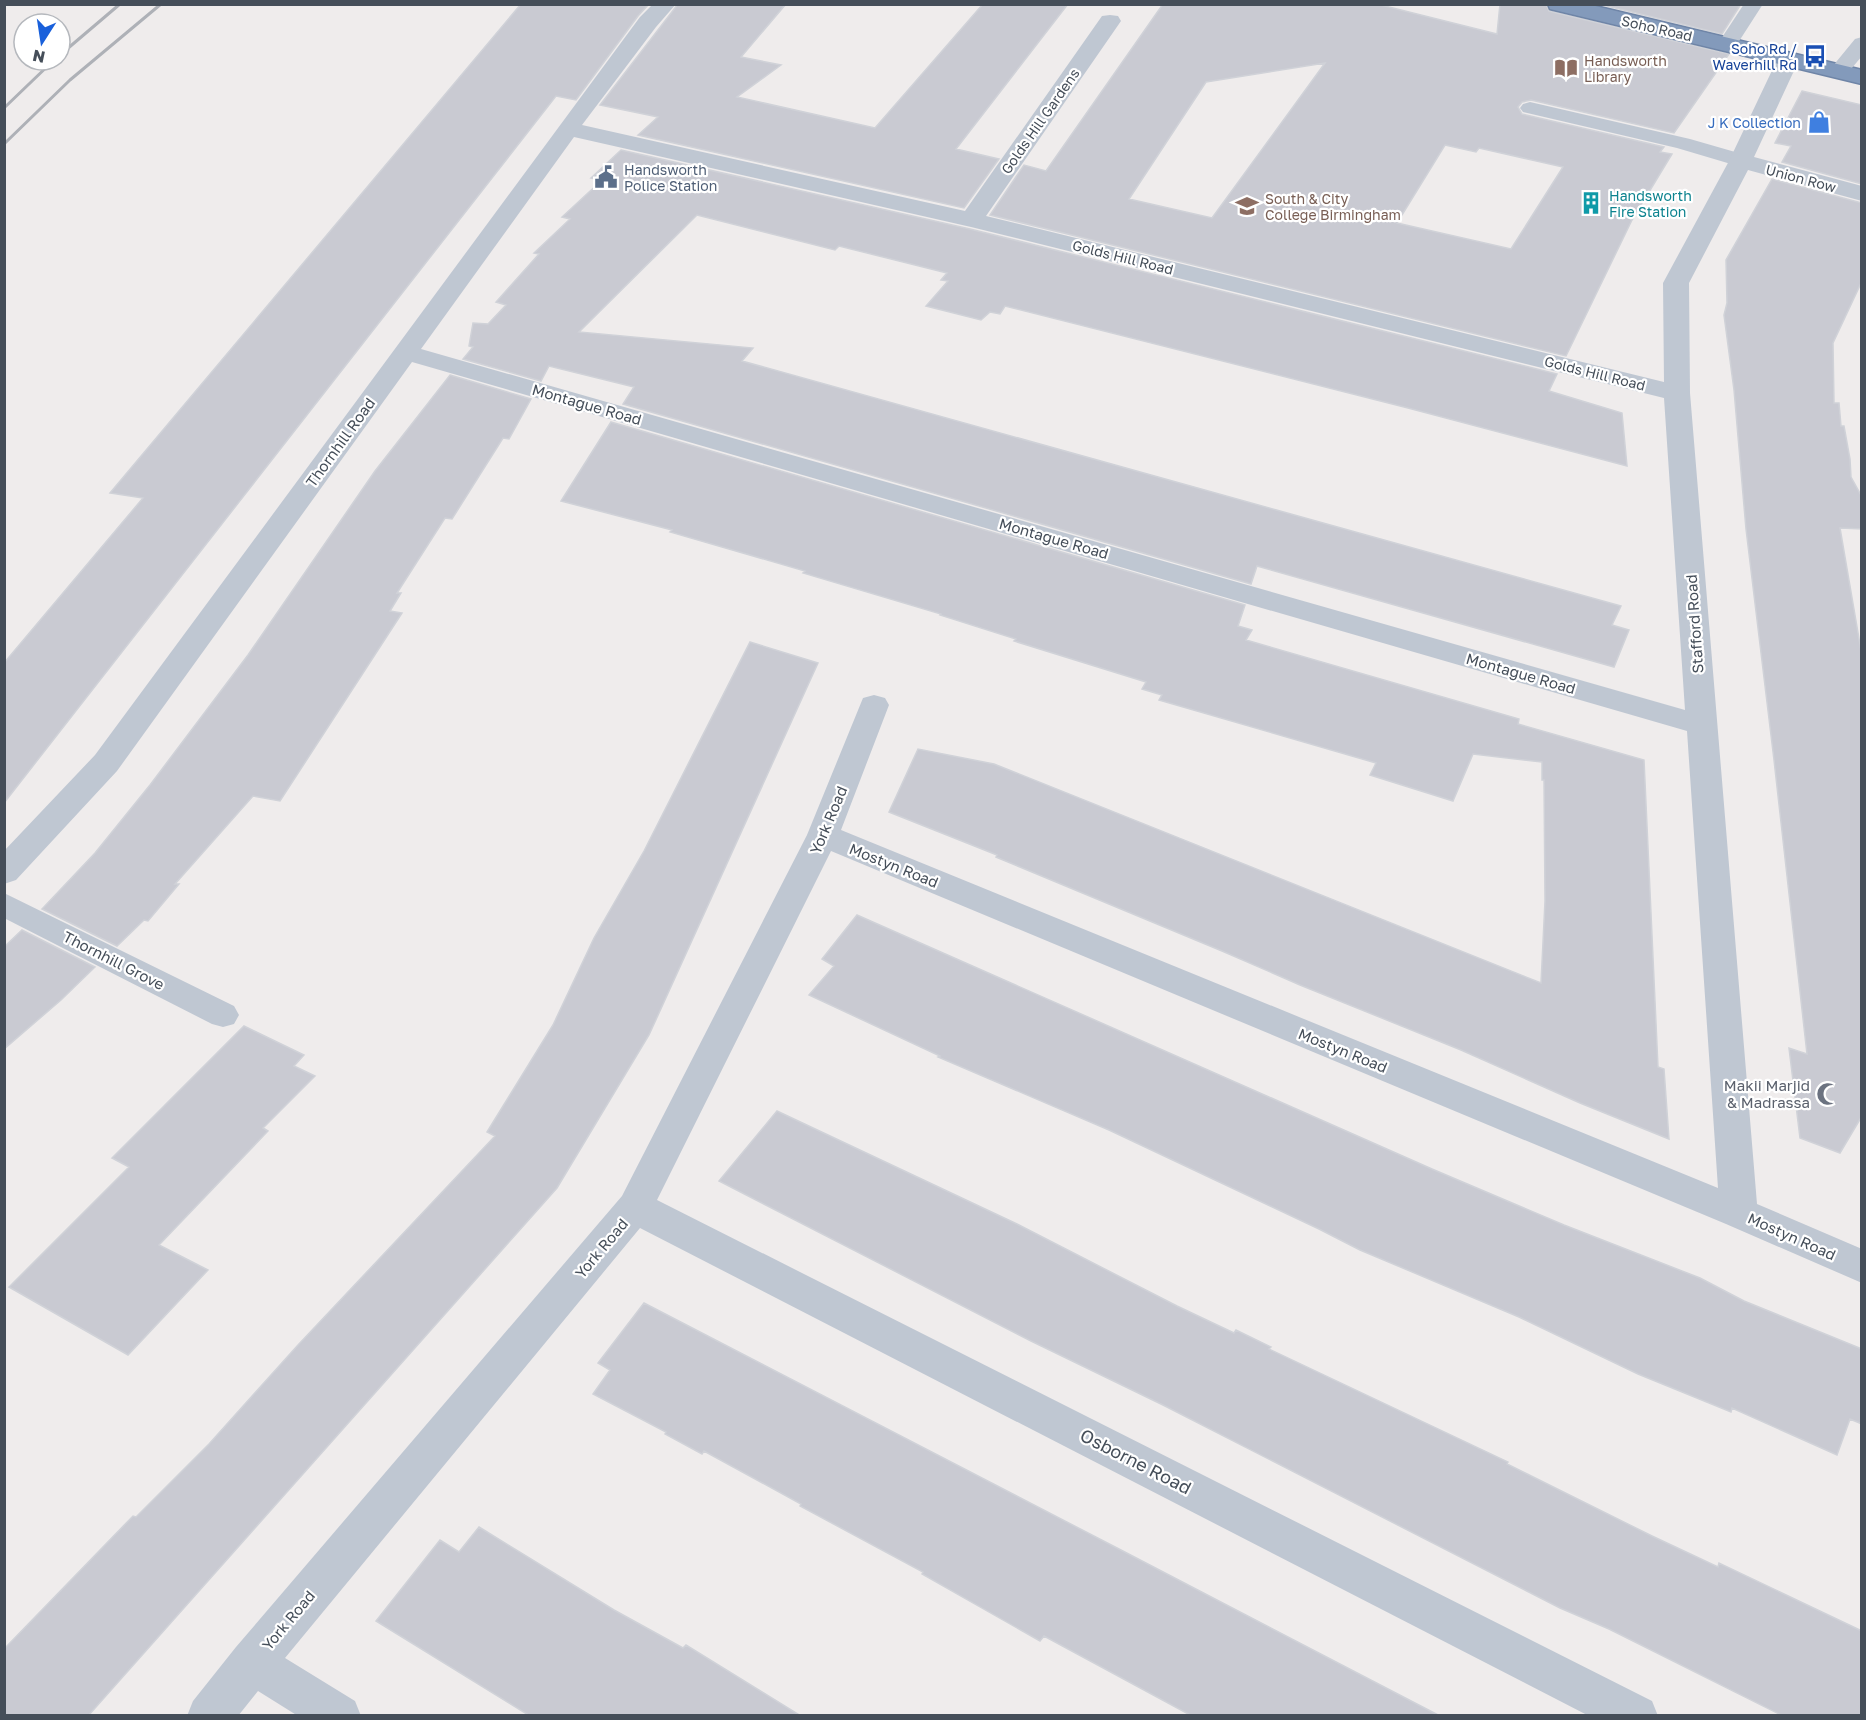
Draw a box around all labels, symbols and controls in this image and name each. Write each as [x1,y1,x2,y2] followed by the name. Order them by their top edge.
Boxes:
[12,12,72,72] north arrow
[1620,12,1694,44] street label: Soho Road
[1713,40,1797,73] place label: Soho Rd / Waverhill Rd
[1802,43,1828,69] bus stop icon: Soho Rd / Waverhill Rd
[31,46,47,68] text: N
[1584,52,1667,85] place label: Handsworth Library
[1553,55,1579,81] library icon: Handsworth Library
[997,65,1083,177] street label: Golds Hill Gardens
[1806,109,1832,135] shop icon: J K Collection
[1708,114,1801,131] place label: J K Collection
[1764,160,1838,196] street label: Union Row
[624,161,717,194] place label: Handsworth Police Station
[593,164,619,190] public building icon: Handsworth Police Station
[1609,187,1692,220] place label: Handsworth Fire Station
[1265,190,1401,223] place label: South & City College Birmingham
[1578,190,1604,216] building icon: Handsworth Fire Station
[1234,193,1260,219] school or university icon: South & City College Birmingham
[1071,236,1175,278] street label: Golds Hill Road
[1543,352,1647,394] street label: Golds Hill Road
[530,380,644,428] street label: Montague Road
[302,394,378,490] street label: Thornhill Road
[997,514,1111,562] street label: Montague Road
[1682,574,1706,674] street label: Stafford Road
[1464,649,1578,697] street label: Montague Road
[806,783,850,857] street label: York Road
[847,839,941,891] street label: Mostyn Road
[60,927,168,993] street label: Thornhill Grove
[1296,1024,1390,1076] street label: Mostyn Road
[1724,1076,1810,1111] place label: Makii Marjid & Madrassa
[1815,1081,1841,1107] mosque icon: Makii Marjid & Madrassa
[1745,1209,1839,1263] street label: Mostyn Road
[571,1215,631,1281] street label: York Road
[1077,1424,1195,1498] street label: Osborne Road
[258,1587,318,1653] street label: York Road

